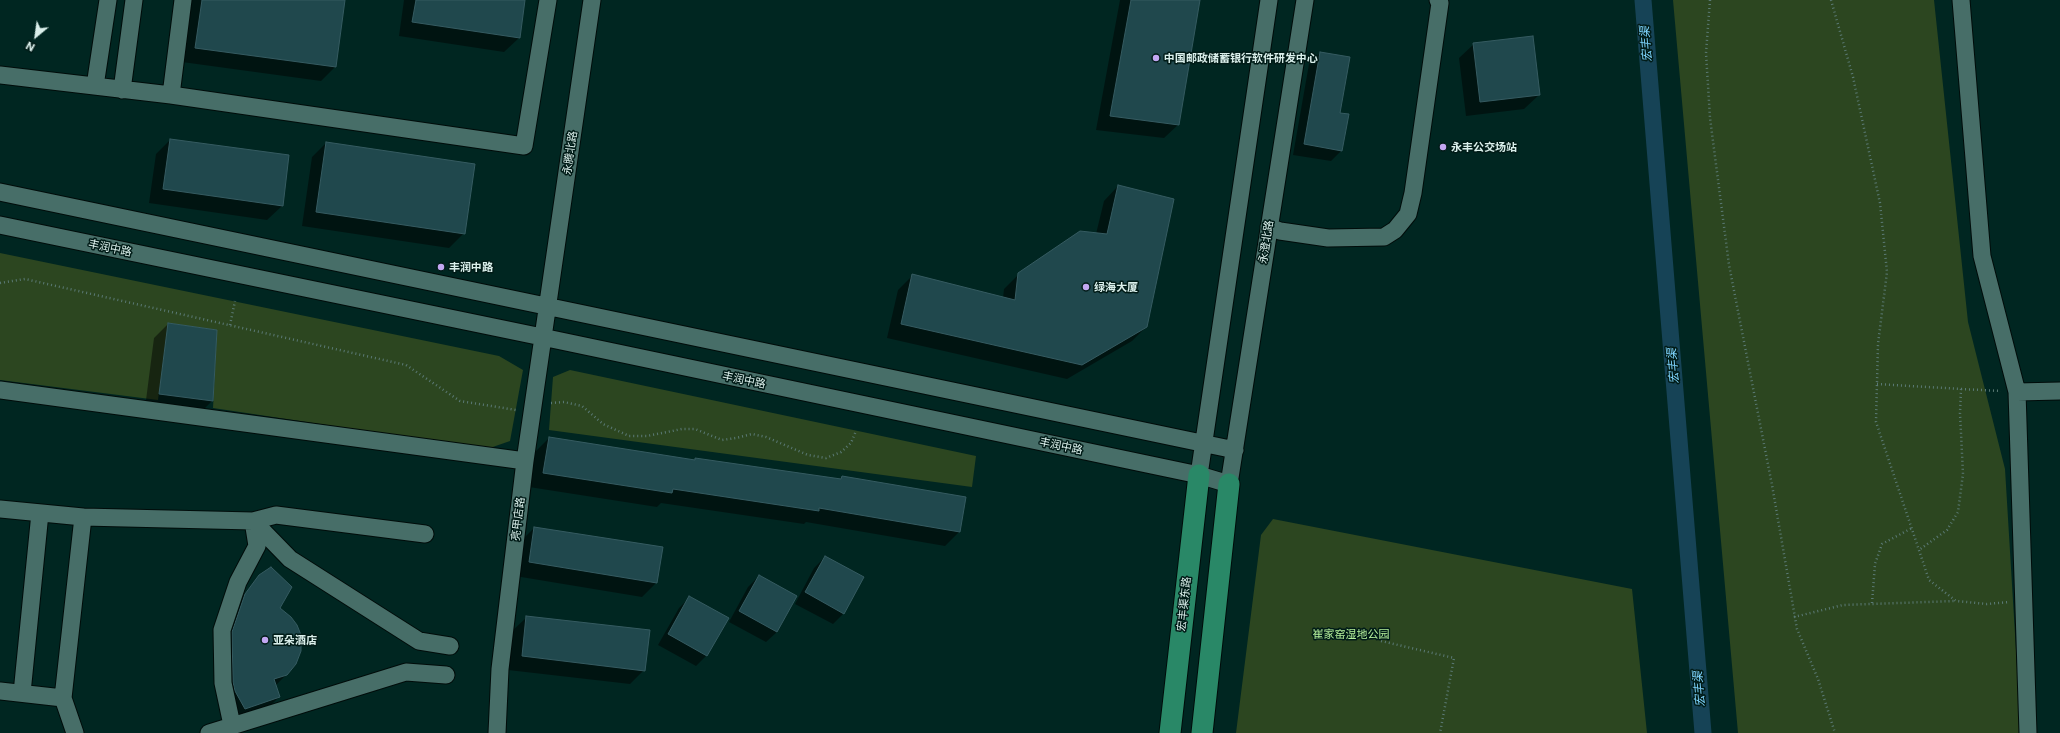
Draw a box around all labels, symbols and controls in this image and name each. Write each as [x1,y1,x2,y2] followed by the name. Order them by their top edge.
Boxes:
[16,16,56,56] north arrow
[1637,25,1655,63] water label: 宏丰渠
[23,39,37,55] text: N
[1164,51,1318,65] place label: 中国邮政储蓄银行软件研发中心
[1151,53,1161,63] marker: 中国邮政储蓄银行软件研发中心
[560,130,580,176] street label: 永腾北路
[1451,140,1517,154] place label: 永丰公交场站
[1438,142,1448,152] marker: 永丰公交场站
[1256,219,1276,265] street label: 永澄北路
[87,237,133,259] street label: 丰润中路
[449,260,493,274] place label: 丰润中路
[436,262,446,272] marker: 丰润中路
[1094,280,1138,294] place label: 绿海大厦
[1081,282,1091,292] marker: 绿海大厦
[1664,347,1682,385] water label: 宏丰渠
[721,369,767,391] street label: 丰润中路
[1038,435,1084,457] street label: 丰润中路
[509,496,527,542] street label: 亮甲店路
[1175,576,1193,632] street label: 宏丰渠东路
[1313,627,1389,641] park label: 崔家窑湿地公园
[273,633,317,647] place label: 亚朵酒店
[260,635,270,645] marker: 亚朵酒店
[1690,670,1708,708] water label: 宏丰渠

